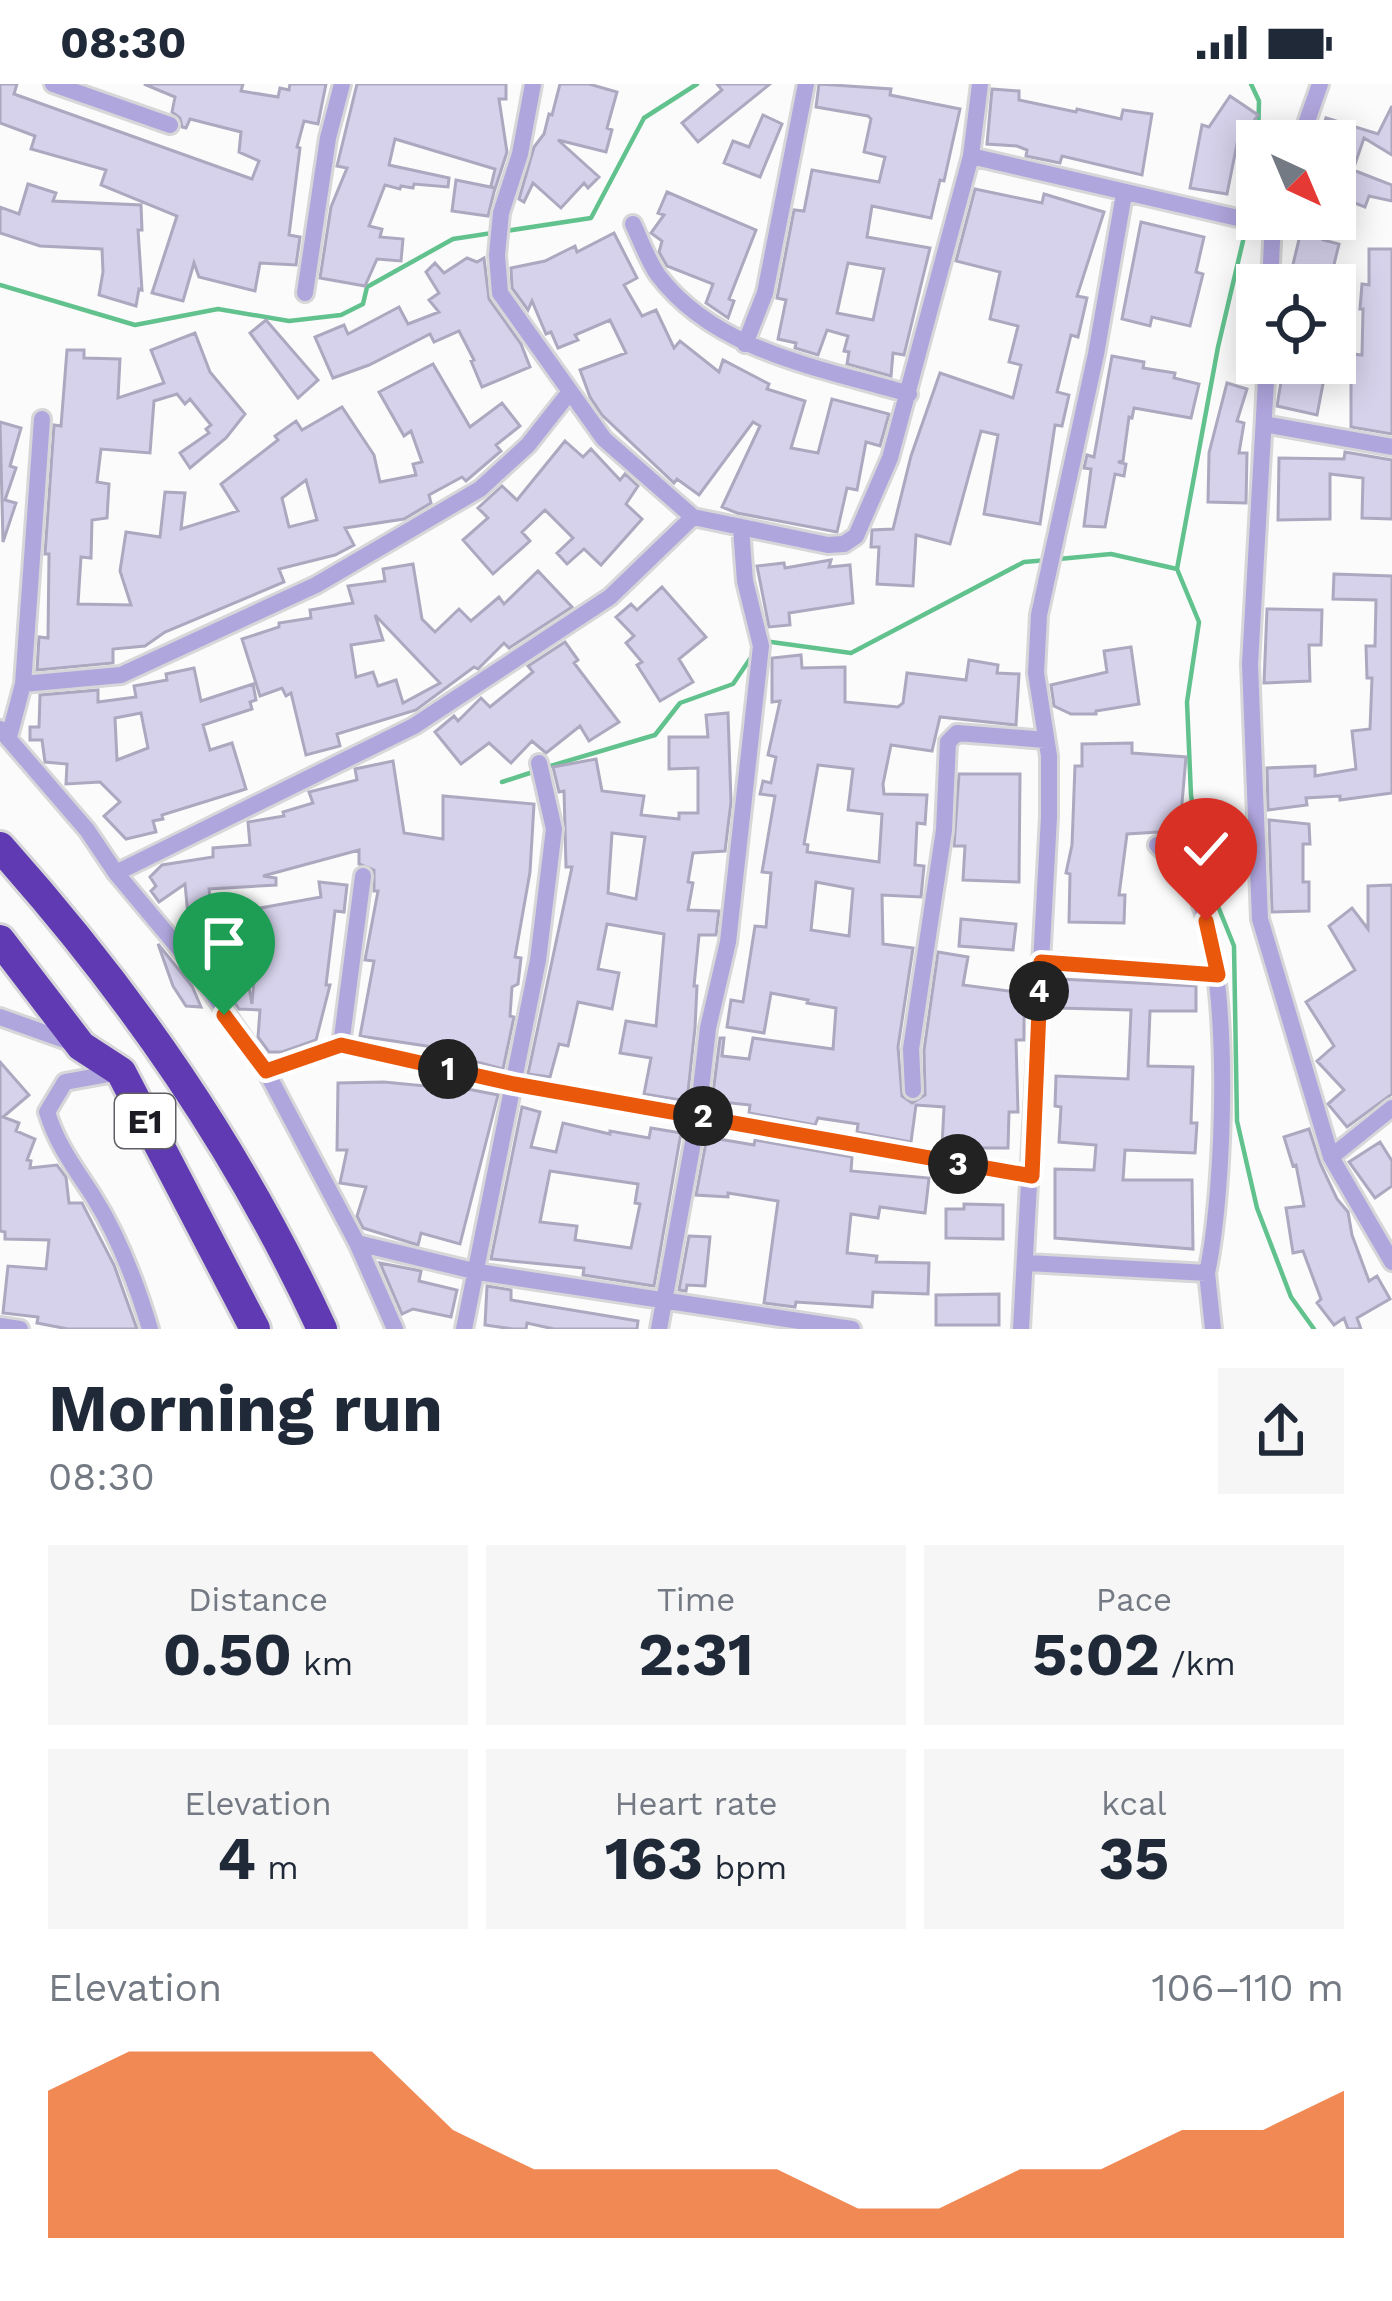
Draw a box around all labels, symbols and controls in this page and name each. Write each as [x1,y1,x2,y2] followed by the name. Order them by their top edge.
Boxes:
[60,16,186,69] text: 08:30
[1236,120,1356,240] north arrow
[1236,120,1356,384] map controls
[1236,264,1356,384] button: locate
[1155,798,1257,921] pin
[1173,816,1239,882] icon: check
[173,892,275,1015] pin
[191,910,257,976] icon: arrive
[1009,961,1069,1021] pin: 4
[1028,971,1050,1010] text: 4
[418,1039,478,1099] pin: 1
[441,1049,455,1088] text: 1
[673,1086,733,1146] pin: 2
[115,1094,175,1148] road number: E1
[693,1096,713,1135] text: 2
[928,1134,988,1194] pin: 3
[948,1144,968,1183] text: 3
[1218,1368,1344,1494] button: share
[48,1370,443,1447] text: Morning run
[48,1454,155,1499] text: 08:30
[188,1580,328,1619] text: Distance
[657,1580,735,1619] text: Time
[1096,1580,1172,1619] text: Pace
[163,1619,292,1690] text: 0.50
[638,1619,754,1690] text: 2:31
[1032,1619,1160,1690] text: 5:02
[292,1644,353,1683] text: km
[1160,1644,1236,1683] text: /km
[184,1784,332,1823] text: Elevation
[614,1784,778,1823] text: Heart rate
[1101,1784,1167,1823] text: kcal
[217,1823,256,1894] text: 4
[605,1823,703,1894] text: 163
[1099,1823,1169,1894] text: 35
[256,1848,299,1887] text: m
[703,1848,787,1887] text: bpm
[48,1965,222,2010] text: Elevation
[1151,1965,1344,2010] text: 106–110 m

